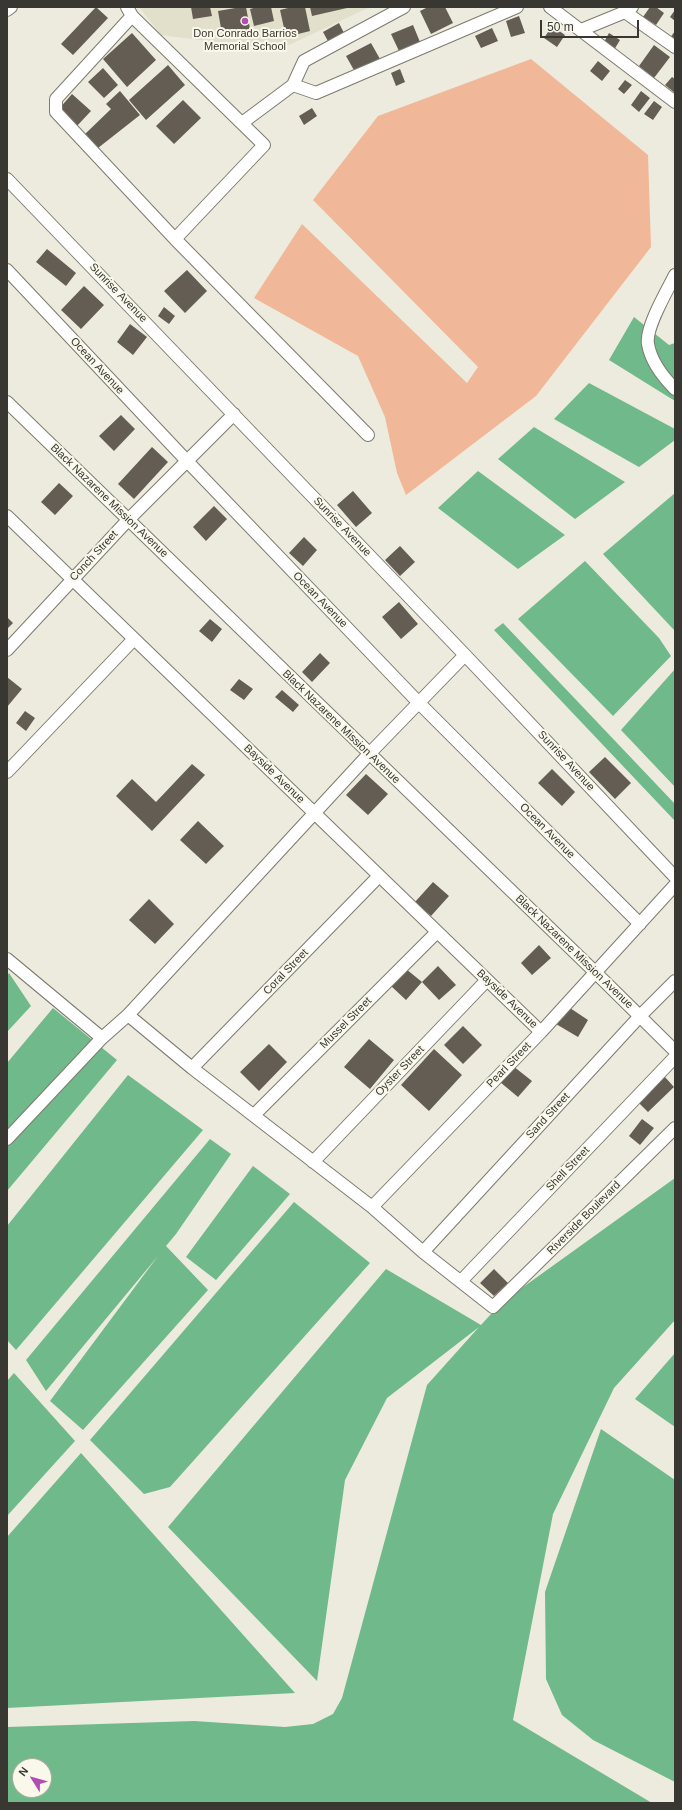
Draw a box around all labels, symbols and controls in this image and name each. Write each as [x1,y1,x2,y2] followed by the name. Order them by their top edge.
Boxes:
[542,12,641,38] scale bar
[240,16,250,26] marker: Don Conrado Barrios Memorial School
[547,20,574,34] text: 50 m
[193,27,297,53] place label: Don Conrado Barrios Memorial School
[86,261,150,325] street label: Sunrise Avenue
[67,335,127,397] street label: Ocean Avenue
[48,441,170,561] street label: Black Nazarene Mission Avenue
[310,495,374,559] street label: Sunrise Avenue
[67,528,121,584] street label: Conch Street
[290,569,350,631] street label: Ocean Avenue
[280,667,402,787] street label: Black Nazarene Mission Avenue
[535,728,597,794] street label: Sunrise Avenue
[241,742,307,806] street label: Bayside Avenue
[517,801,577,861] street label: Ocean Avenue
[513,892,635,1012] street label: Black Nazarene Mission Avenue
[261,946,311,998] street label: Coral Street
[474,967,540,1031] street label: Bayside Avenue
[318,995,374,1051] street label: Mussel Street
[484,1040,534,1090] street label: Pearl Street
[373,1043,427,1099] street label: Oyster Street
[523,1090,573,1142] street label: Sand Street
[544,1144,592,1194] street label: Shell Street
[545,1179,623,1257] street label: Riverside Boulevard
[12,1758,52,1798] north arrow
[16,1765,30,1778] text: N

